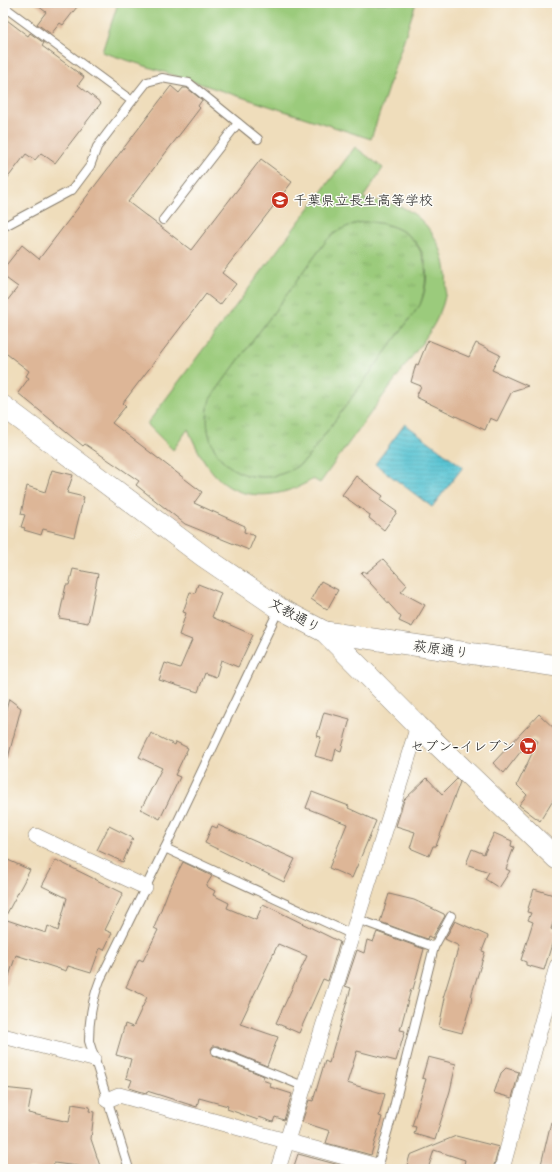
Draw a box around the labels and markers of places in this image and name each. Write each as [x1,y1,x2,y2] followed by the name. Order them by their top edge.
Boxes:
[270,190,290,210] school or university icon: 千葉県立長生高等学校
[293,191,433,209] place label: 千葉県立長生高等学校
[518,736,538,756] supermarket icon: セブン-イレブン
[410,737,515,755] place label: セブン-イレブン

